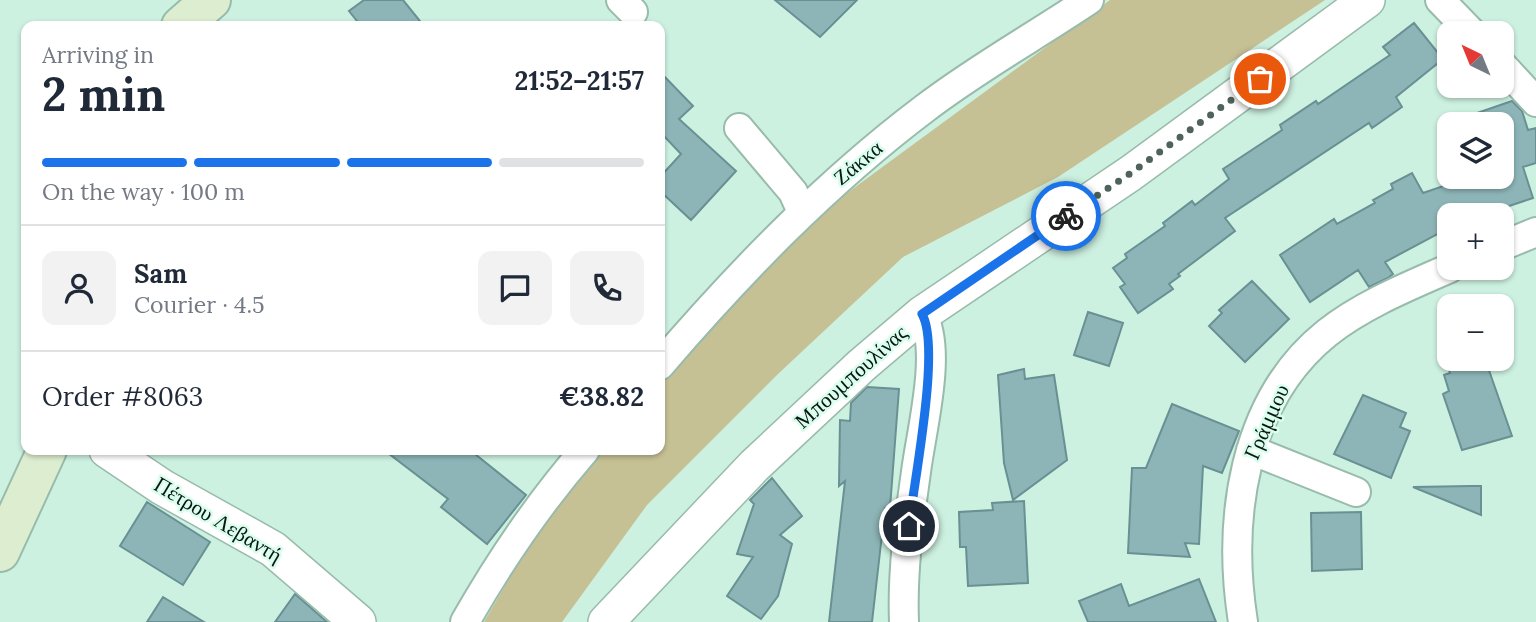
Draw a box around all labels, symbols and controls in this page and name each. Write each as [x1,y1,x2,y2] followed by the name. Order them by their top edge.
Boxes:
[1437,21,1514,98] north arrow
[1437,21,1514,371] map controls
[42,40,154,69] text: Arriving in
[1230,49,1290,109] pin
[1241,60,1279,98] icon: bag
[515,64,644,97] text: 21:52–21:57
[42,65,165,124] text: 2 min
[1437,112,1514,189] button: layers
[828,134,888,191] street label: Ζάκκα
[42,177,245,206] text: On the way · 100 m
[1031,181,1101,251] courier
[1047,197,1085,235] icon: bike
[1437,203,1514,280] button: +
[42,251,116,325] button: person
[478,251,552,325] button: chat
[570,251,644,325] button: phone
[134,257,187,290] text: Sam
[134,290,265,319] text: Courier · 4.5
[1437,294,1514,371] button: −
[789,319,913,434] street label: Μπουμπουλίνας
[42,380,203,413] text: Order #8063
[559,380,644,413] text: €38.82
[1238,380,1295,464] street label: Γράμμου
[149,471,287,568] street label: Πέτρου Λεβαντή
[879,496,939,556] pin
[890,507,928,545] icon: home

